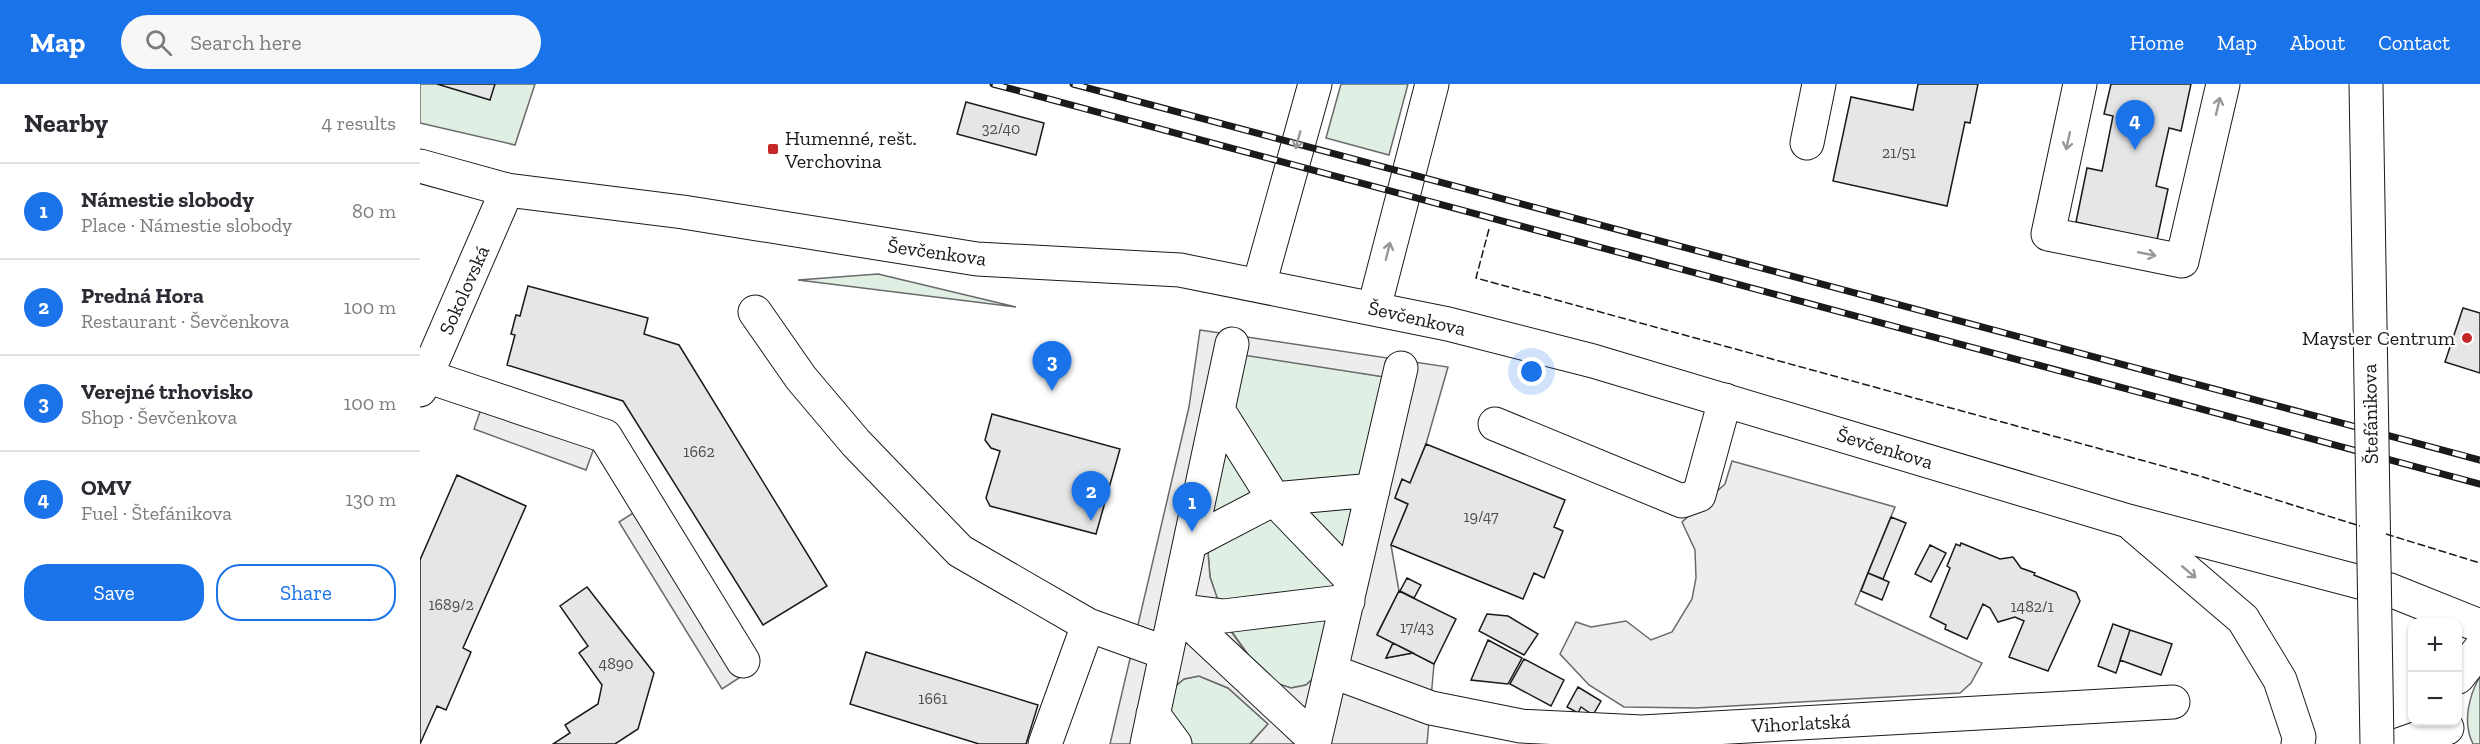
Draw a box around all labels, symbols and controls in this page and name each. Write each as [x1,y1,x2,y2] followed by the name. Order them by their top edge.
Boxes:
[121,15,541,69] search box
[30,26,85,59] text: Map
[142,26,175,59] icon: search
[190,29,302,56] text: Search here
[2130,30,2184,55] text: Home
[2217,30,2257,55] text: Map
[2290,30,2345,55] text: About
[2378,30,2450,55] text: Contact
[2213,97,2225,116] one-way arrow
[2116,100,2154,150] pin: 4
[24,107,108,139] text: Nearby
[321,111,396,135] text: 4 results
[982,119,1020,138] house number: 32/40
[784,126,917,173] place label: Humenné, rešt. Verchovina
[1291,130,1303,149] one-way arrow
[2062,131,2073,151] one-way arrow
[766,142,780,156] marker: Humenné, rešt. Verchovina
[1882,143,1916,162] house number: 21/51
[81,186,254,213] text: Námestie slobody
[39,199,48,223] text: 1
[352,199,396,223] text: 80 m
[81,213,292,237] text: Place · Námestie slobody
[886,233,988,271] street label: Ševčenkova
[434,241,494,338] street label: Sokolovská
[1382,242,1394,261] one-way arrow
[2136,249,2156,260] one-way arrow
[81,282,204,309] text: Predná Hora
[38,295,49,319] text: 2
[343,295,396,319] text: 100 m
[1366,295,1468,341] street label: Ševčenkova
[81,309,289,333] text: Restaurant · Ševčenkova
[2302,326,2456,350] place label: Mayster Centrum
[2460,331,2474,345] marker: Mayster Centrum
[1032,342,1072,391] pin: 3
[1517,357,1546,386] your location
[2357,363,2383,464] street label: Štefánikova
[81,378,253,405] text: Verejné trhovisko
[38,391,49,415] text: 3
[343,391,396,415] text: 100 m
[81,405,237,429] text: Shop · Ševčenkova
[1834,422,1936,474] street label: Ševčenkova
[683,442,715,461] house number: 1662
[1072,472,1110,521] pin: 2
[81,474,131,501] text: OMV
[1172,482,1212,532] pin: 1
[38,487,49,511] text: 4
[345,487,396,511] text: 130 m
[81,501,232,525] text: Fuel · Štefánikova
[1463,507,1499,526] house number: 19/47
[24,564,204,621] button: Save
[216,564,396,621] button: Share
[2181,565,2196,579] one-way arrow
[428,595,474,614] house number: 1689/2
[2010,597,2054,616] house number: 1482/1
[1400,618,1434,637] house number: 17/43
[2408,618,2462,726] map controls
[2408,618,2462,672] button: +
[599,654,633,673] house number: 4890
[2408,672,2462,726] button: −
[918,689,948,708] house number: 1661
[1750,708,1851,738] street label: Vihorlatská

